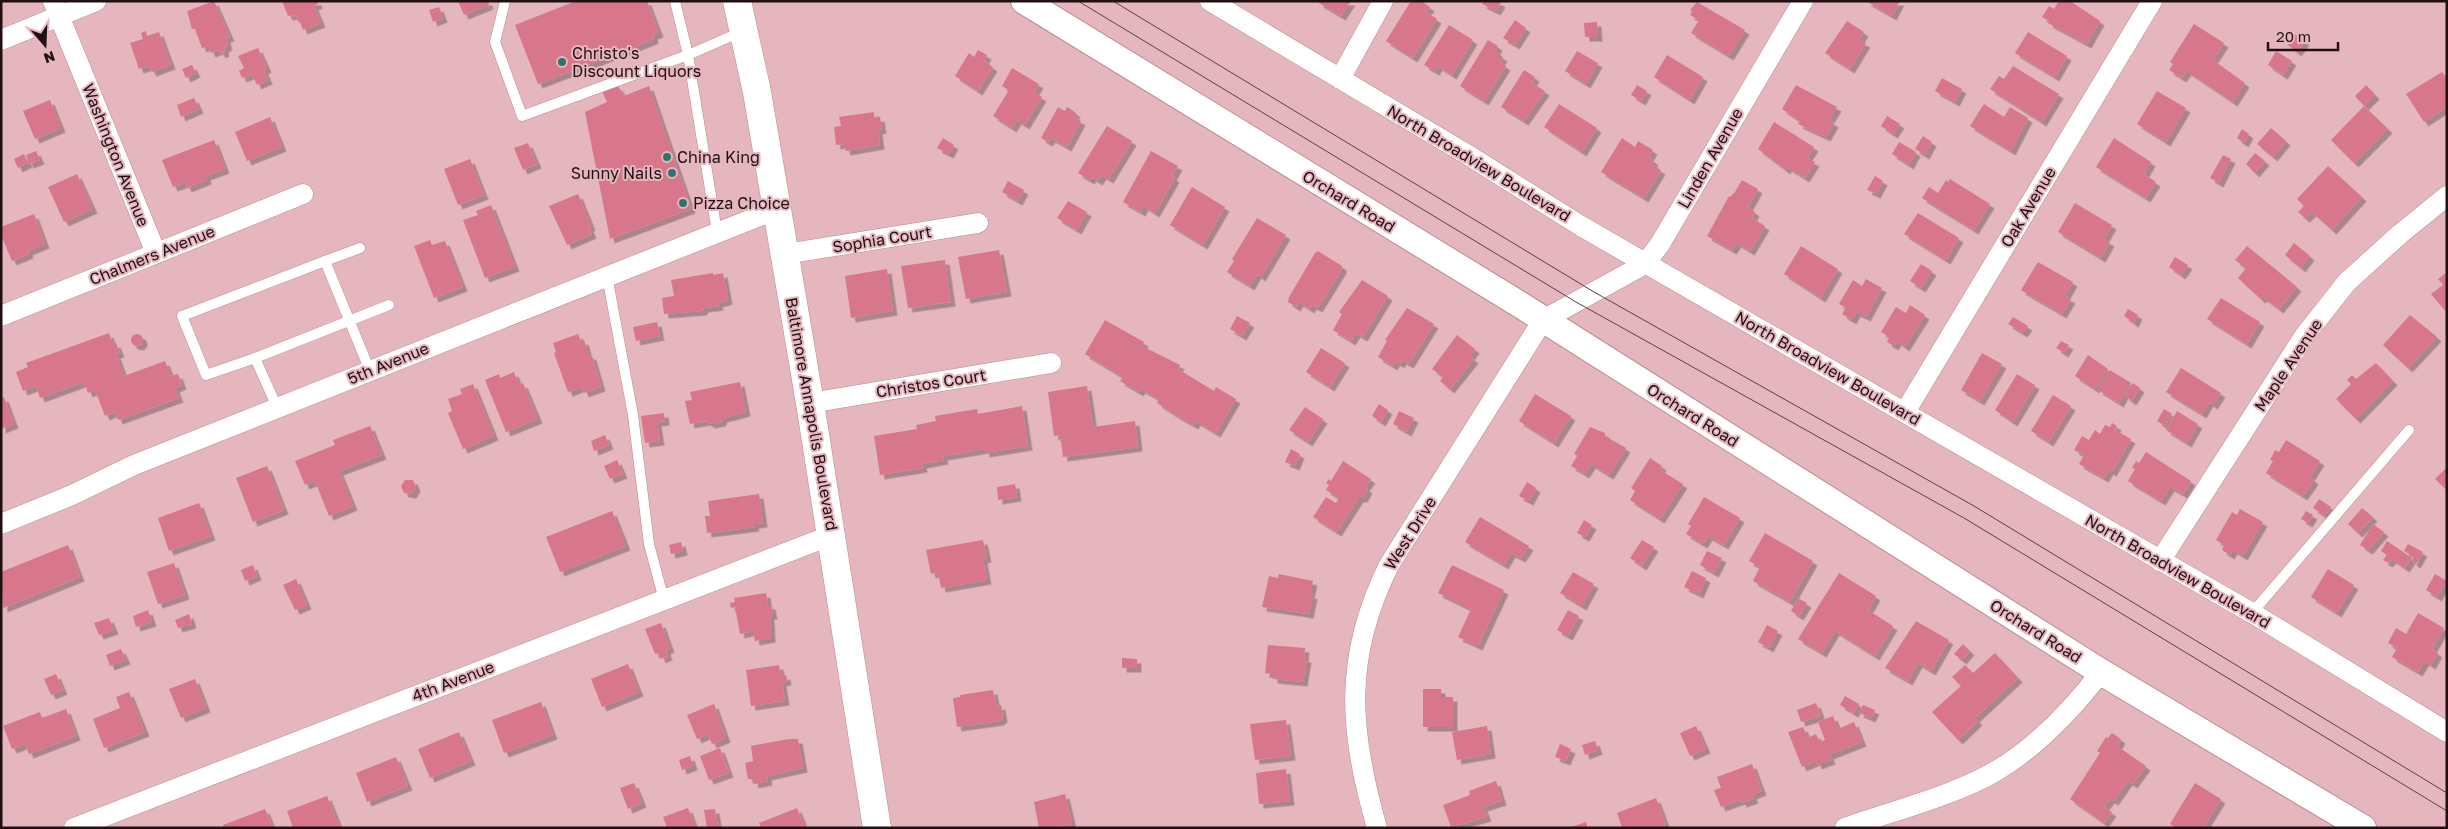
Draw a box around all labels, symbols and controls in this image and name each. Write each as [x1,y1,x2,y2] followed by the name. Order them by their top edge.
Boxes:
[20,20,70,70] north arrow
[2268,20,2338,52] scale bar
[2276,27,2311,45] text: 20 m
[572,43,701,81] place label: Christo's Discount Liquors
[42,48,57,68] text: N
[556,56,568,68] marker: Christo's Discount Liquors
[78,81,154,229] street label: Washington Avenue
[1384,100,1574,226] street label: North Broadview Boulevard
[1673,104,1747,212] street label: Linden Avenue
[677,147,760,167] place label: China King
[661,151,673,163] marker: China King
[571,163,662,183] place label: Sunny Nails
[1996,163,2060,251] street label: Oak Avenue
[1299,165,1399,237] street label: Orchard Road
[666,167,678,179] marker: Sunny Nails
[693,193,790,213] place label: Pizza Choice
[677,197,689,209] marker: Pizza Choice
[86,221,218,289] street label: Chalmers Avenue
[831,221,933,257] street label: Sophia Court
[782,296,842,532] street label: Baltimore Annapolis Boulevard
[1732,307,1924,429] street label: North Broadview Boulevard
[2250,315,2326,415] street label: Maple Avenue
[344,338,432,388] street label: 5th Avenue
[874,364,988,402] street label: Christos Court
[1643,379,1743,451] street label: Orchard Road
[1380,493,1440,573] street label: West Drive
[2082,510,2274,632] street label: North Broadview Boulevard
[1986,595,2086,667] street label: Orchard Road
[409,656,497,706] street label: 4th Avenue

